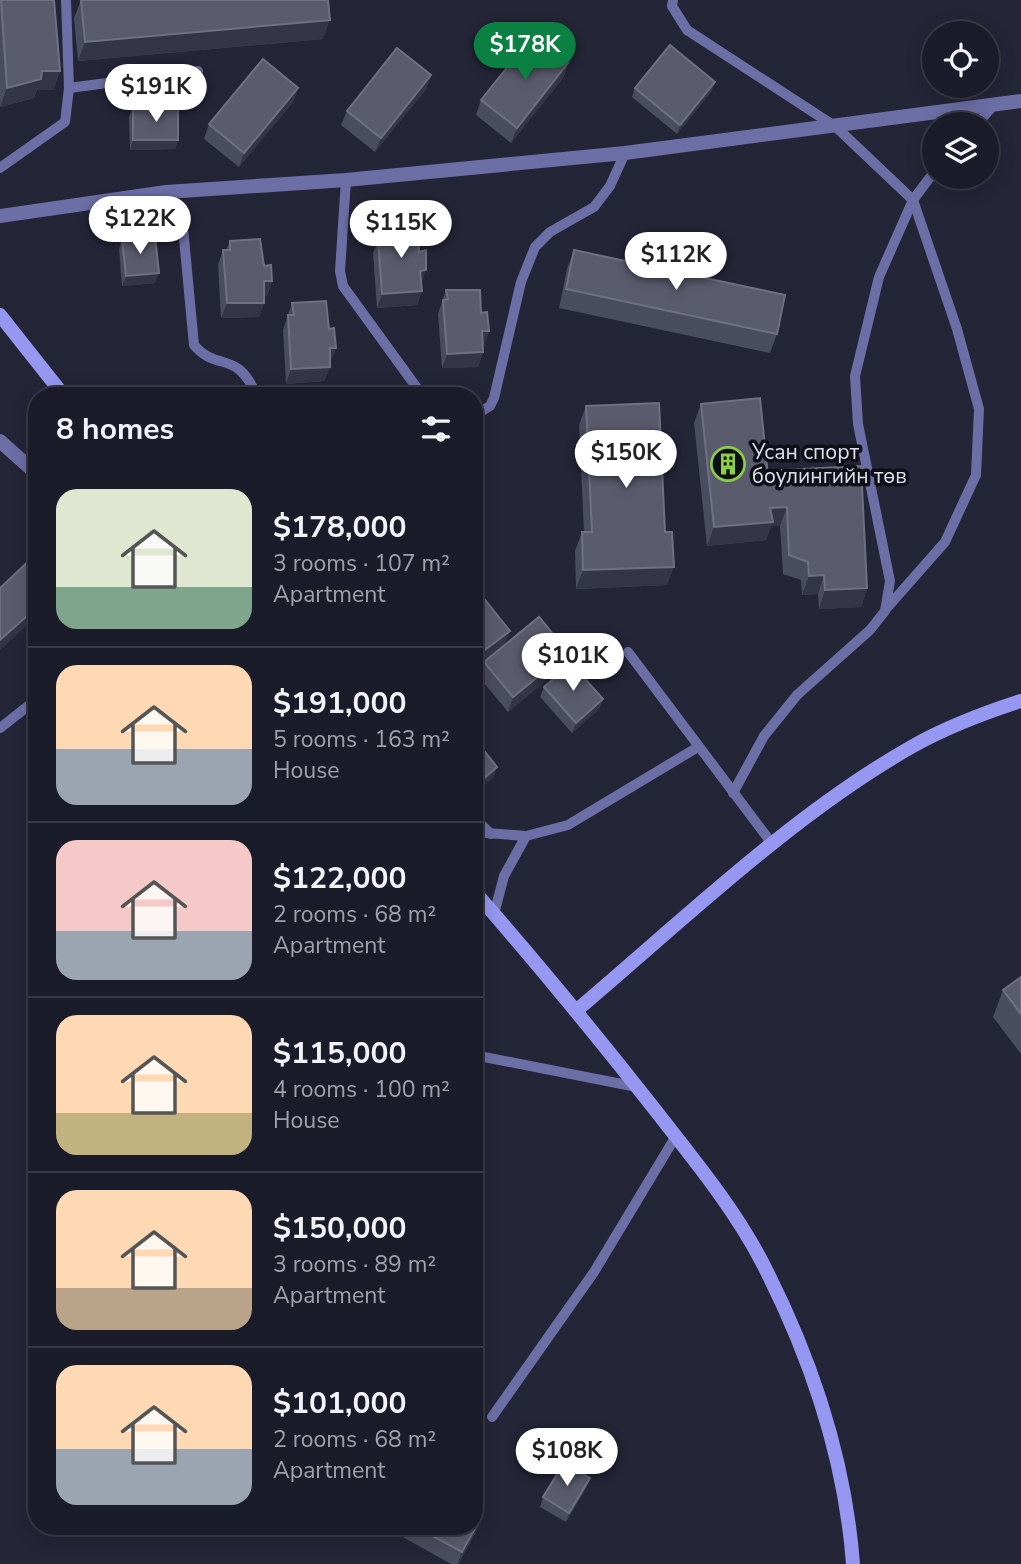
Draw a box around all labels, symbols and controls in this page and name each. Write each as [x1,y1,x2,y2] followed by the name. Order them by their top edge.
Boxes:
[922,21,999,189] map controls
[922,21,999,98] button: locate
[476,22,574,82] pin: $178K
[490,29,560,60] text: $178K
[107,64,205,124] pin: $191K
[121,71,191,102] text: $191K
[922,112,999,189] button: layers
[91,196,189,256] pin: $122K
[352,201,450,260] pin: $115K
[105,203,175,234] text: $122K
[366,207,436,238] text: $115K
[627,232,725,292] pin: $112K
[641,239,711,270] text: $112K
[56,409,174,450] text: 8 homes
[417,410,455,448] icon: filters
[577,430,675,490] pin: $150K
[591,437,661,468] text: $150K
[751,438,907,490] place label: Усан спорт боулингийн төв
[709,445,747,483] building icon: Усан спорт боулингийн төв
[273,507,406,548] text: $178,000
[112,517,196,601] icon: home
[273,548,450,579] text: 3 rooms · 107 m²
[273,579,385,610] text: Apartment
[524,634,622,693] pin: $101K
[538,640,608,671] text: $101K
[273,683,406,724] text: $191,000
[112,693,196,777] icon: home
[273,724,450,755] text: 5 rooms · 163 m²
[273,755,340,786] text: House
[273,858,406,899] text: $122,000
[112,868,196,952] icon: home
[273,899,436,930] text: 2 rooms · 68 m²
[273,930,385,961] text: Apartment
[273,1033,406,1074] text: $115,000
[112,1043,196,1127] icon: home
[273,1074,450,1105] text: 4 rooms · 100 m²
[273,1105,340,1136] text: House
[273,1208,406,1249] text: $150,000
[112,1218,196,1302] icon: home
[273,1249,436,1280] text: 3 rooms · 89 m²
[273,1280,385,1311] text: Apartment
[273,1383,406,1424] text: $101,000
[112,1393,196,1477] icon: home
[273,1424,436,1455] text: 2 rooms · 68 m²
[518,1428,616,1488] pin: $108K
[532,1435,602,1466] text: $108K
[273,1455,385,1486] text: Apartment

